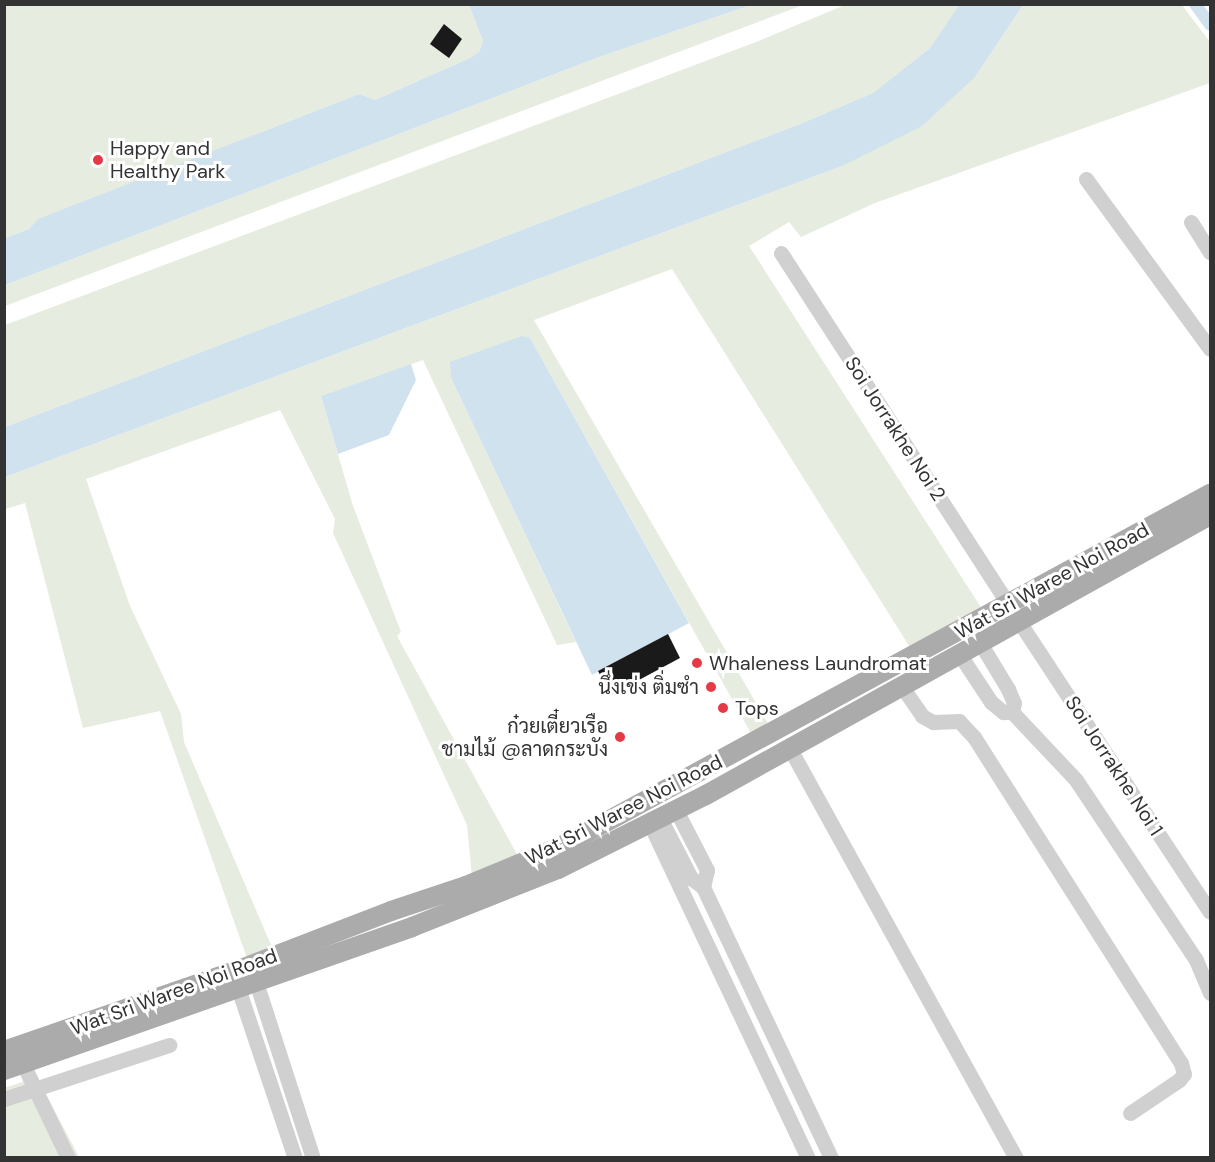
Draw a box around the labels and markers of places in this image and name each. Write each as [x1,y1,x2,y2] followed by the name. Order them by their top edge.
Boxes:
[110,136,225,183] place label: Happy and Healthy Park
[91,153,105,167] marker: Happy and Healthy Park
[709,651,927,675] place label: Whaleness Laundromat
[690,656,704,670] marker: Whaleness Laundromat
[598,675,699,699] place label: นึ่งเข่ง ติ่มซำ
[704,680,718,694] marker: นึ่งเข่ง ติ่มซำ
[735,696,779,720] place label: Tops
[716,701,730,715] marker: Tops
[441,714,608,761] place label: ก๋วยเตี๋ยวเรือ ชามไม้ @ลาดกระบัง
[613,730,627,744] marker: ก๋วยเตี๋ยวเรือ ชามไม้ @ลาดกระบัง

